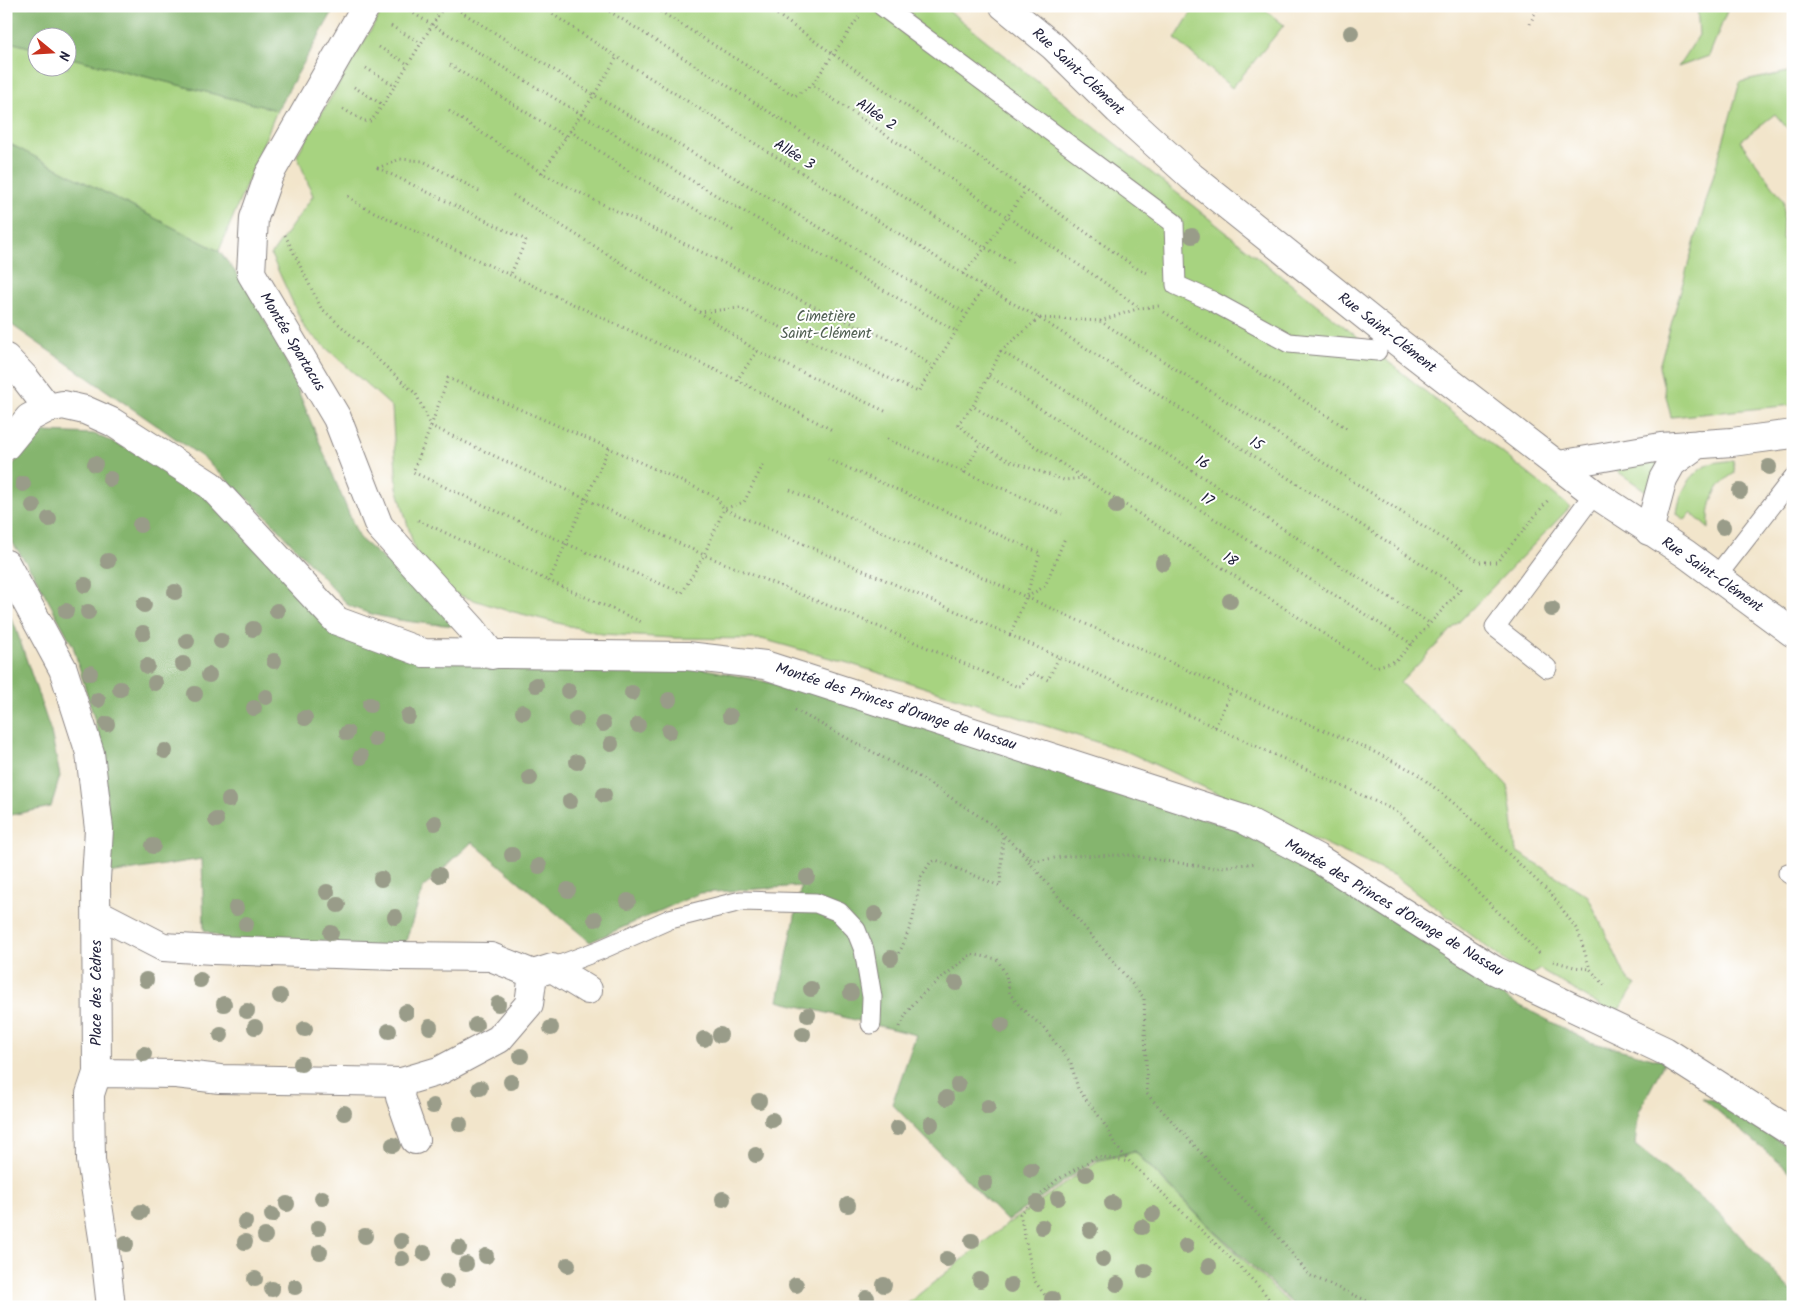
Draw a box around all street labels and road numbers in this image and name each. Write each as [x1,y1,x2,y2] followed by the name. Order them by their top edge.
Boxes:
[1026,22,1130,122] street label: Rue Saint-Clément
[851,93,901,137] street label: Allée 2
[769,133,820,177] street label: Allée 3
[1332,287,1442,379] street label: Rue Saint-Clément
[253,288,331,397] street label: Montée Spartacus
[1244,430,1269,458] street label: 15
[1190,449,1214,477] street label: 16
[1196,487,1219,514] street label: 17
[1656,531,1768,619] street label: Rue Saint-Clément
[1218,546,1243,574] street label: 18
[772,657,1020,757] street label: Montée des Princes d'Orange de Nassau
[1280,833,1508,983] street label: Montée des Princes d'Orange de Nassau
[85,939,109,1046] street label: Place des Cèdres

